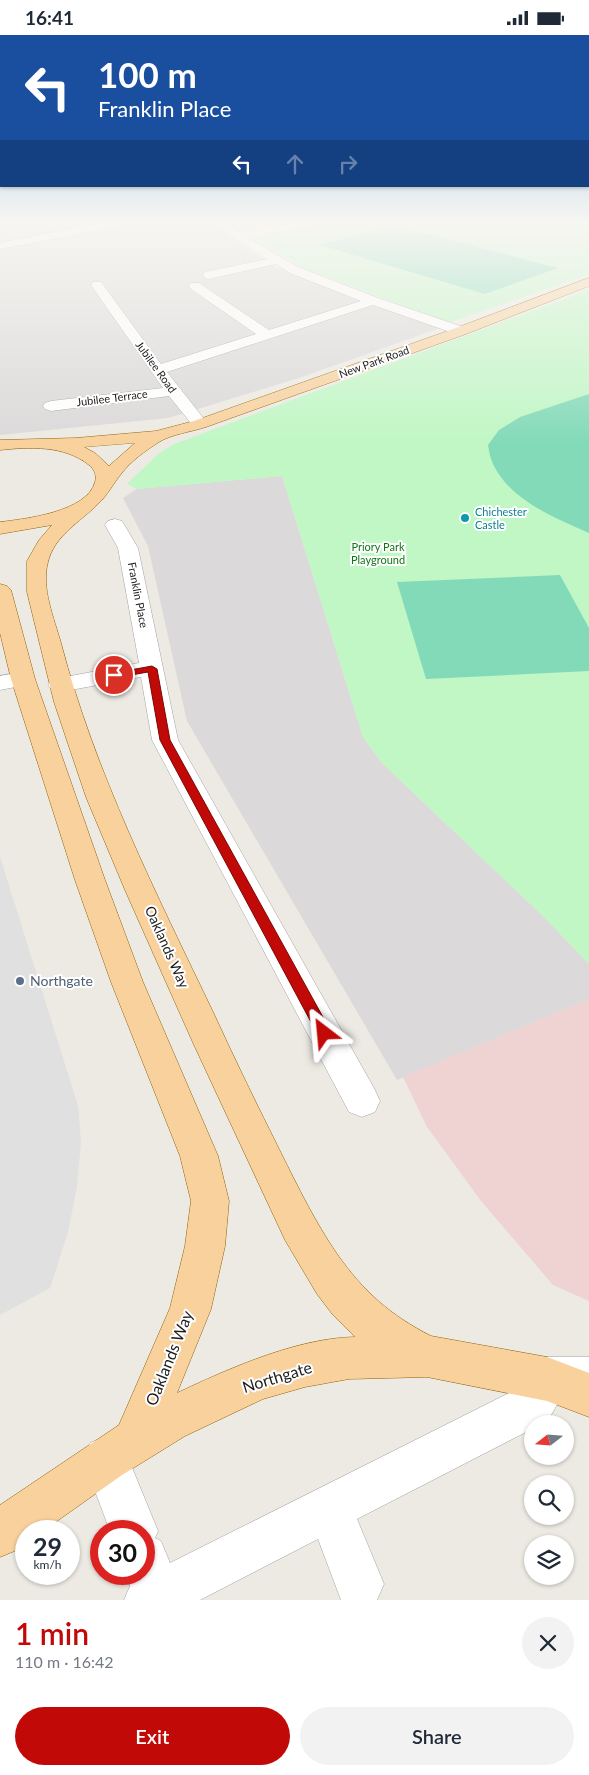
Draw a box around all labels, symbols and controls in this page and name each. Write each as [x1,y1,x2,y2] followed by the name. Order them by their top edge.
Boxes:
[25,6,74,29] text: 16:41
[98,53,197,95] text: 100 m
[15,55,80,120] icon: left
[98,95,231,122] text: Franklin Place
[228,150,256,178] icon: left
[281,150,309,178] icon: ahead
[334,150,362,178] icon: right
[133,338,180,395] street label: Jubilee Road
[337,343,411,380] street label: New Park Road
[76,387,148,408] street label: Jubilee Terrace
[475,505,527,531] place label: Chichester Castle
[459,512,471,524] marker: Chichester Castle
[351,540,405,566] park label: Priory Park Playground
[126,561,151,629] street label: Franklin Place
[93,654,135,696] pin
[100,661,128,689] icon: arrive
[142,903,193,991] street label: Oaklands Way
[30,972,93,989] place label: Northgate
[14,975,26,987] marker: Northgate
[297,1006,349,1058] position arrow
[141,1307,197,1408] street label: Oaklands Way
[240,1357,314,1396] street label: Northgate
[524,1415,574,1465] north arrow
[524,1415,574,1585] map controls
[524,1475,574,1525] button: search
[90,1520,155,1585] speed limit sign: 30
[33,1531,62,1561] text: 29
[524,1535,574,1585] button: layers
[33,1557,62,1572] text: km/h
[15,1615,89,1651] text: 1 min
[522,1617,574,1669] button: close
[15,1652,114,1671] text: 110 m · 16:42
[15,1707,290,1765] button: Exit
[300,1707,574,1765] button: Share

